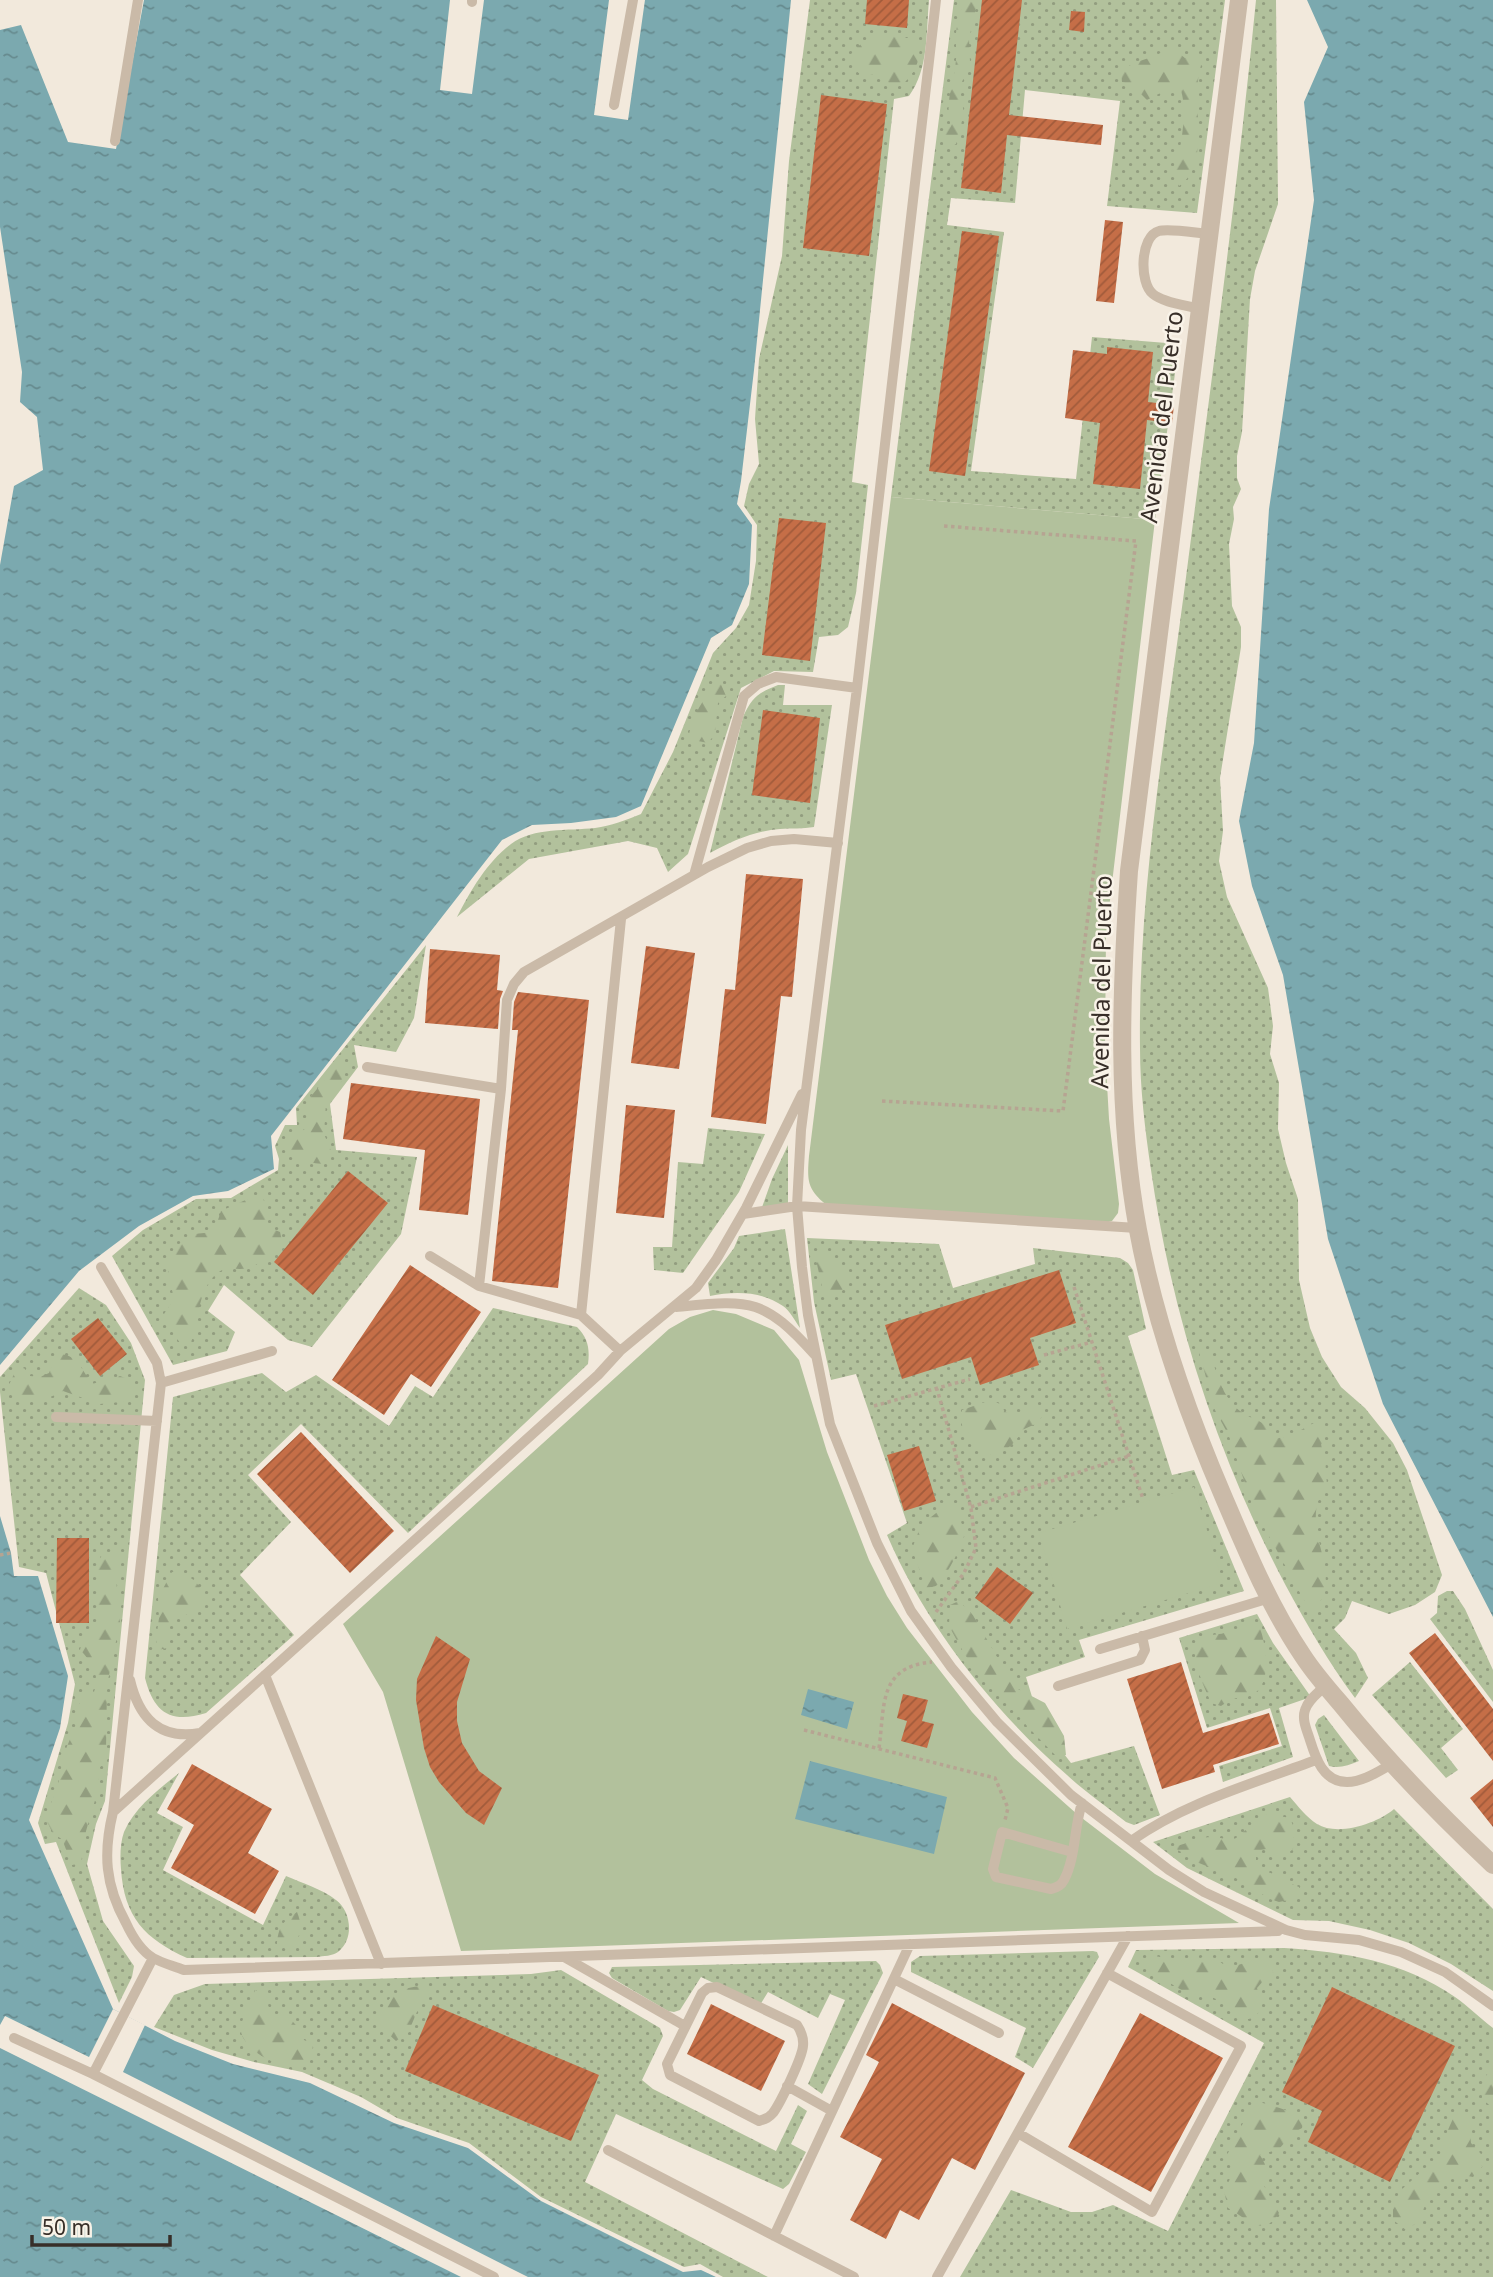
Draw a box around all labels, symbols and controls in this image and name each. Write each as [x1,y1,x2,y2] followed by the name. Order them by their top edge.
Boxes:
[1131,309,1190,525] street label: Avenida del Puerto
[1082,875,1119,1089] street label: Avenida del Puerto
[32,2204,170,2248] scale bar
[42,2213,91,2241] text: 50 m

